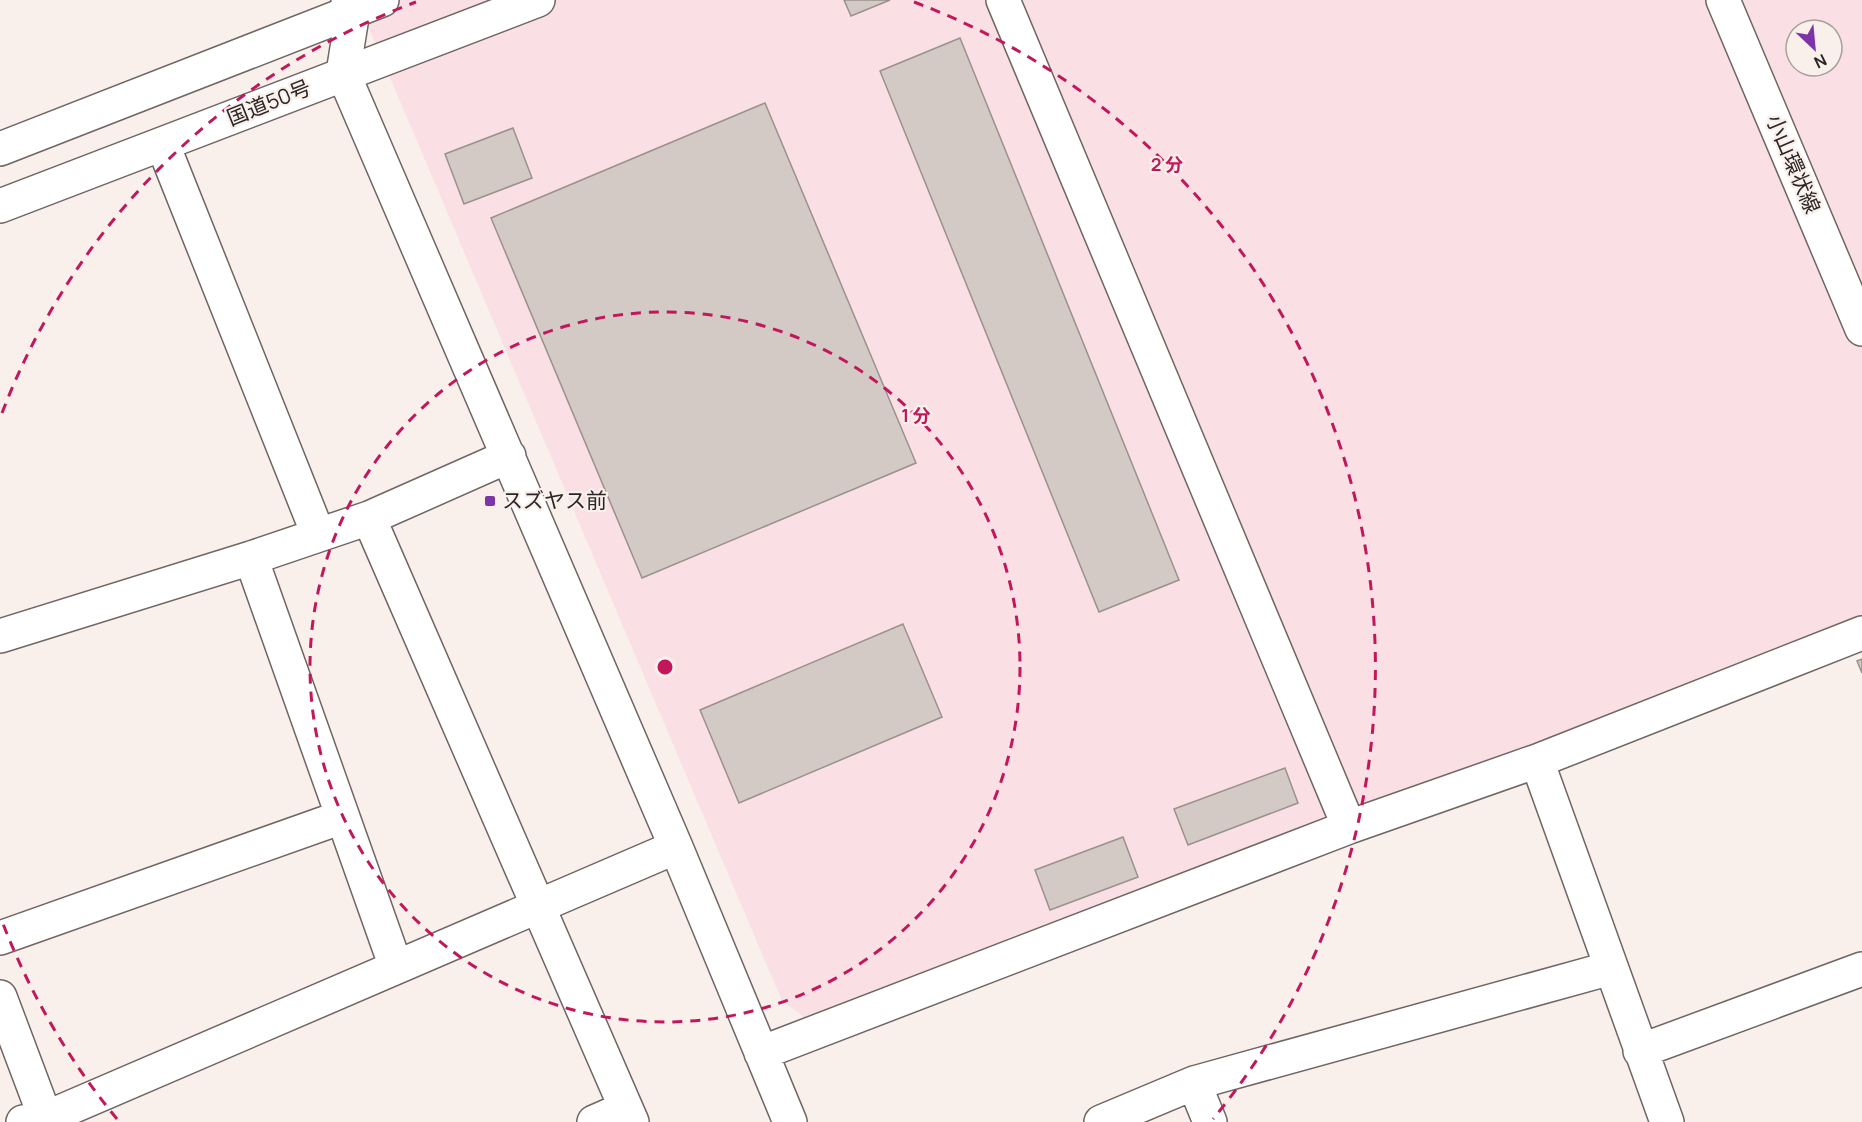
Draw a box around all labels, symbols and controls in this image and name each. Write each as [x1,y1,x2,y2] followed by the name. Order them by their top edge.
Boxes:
[1784,18,1844,78] north arrow
[1811,49,1831,74] text: N
[223,73,315,132] street label: 国道50号
[1761,110,1827,217] street label: 小山環状線
[1151,152,1183,176] text: 2 分
[901,403,931,427] text: 1 分
[502,486,607,514] place label: スズヤス前
[483,494,497,508] marker: スズヤス前
[655,657,675,677] centre of rings

